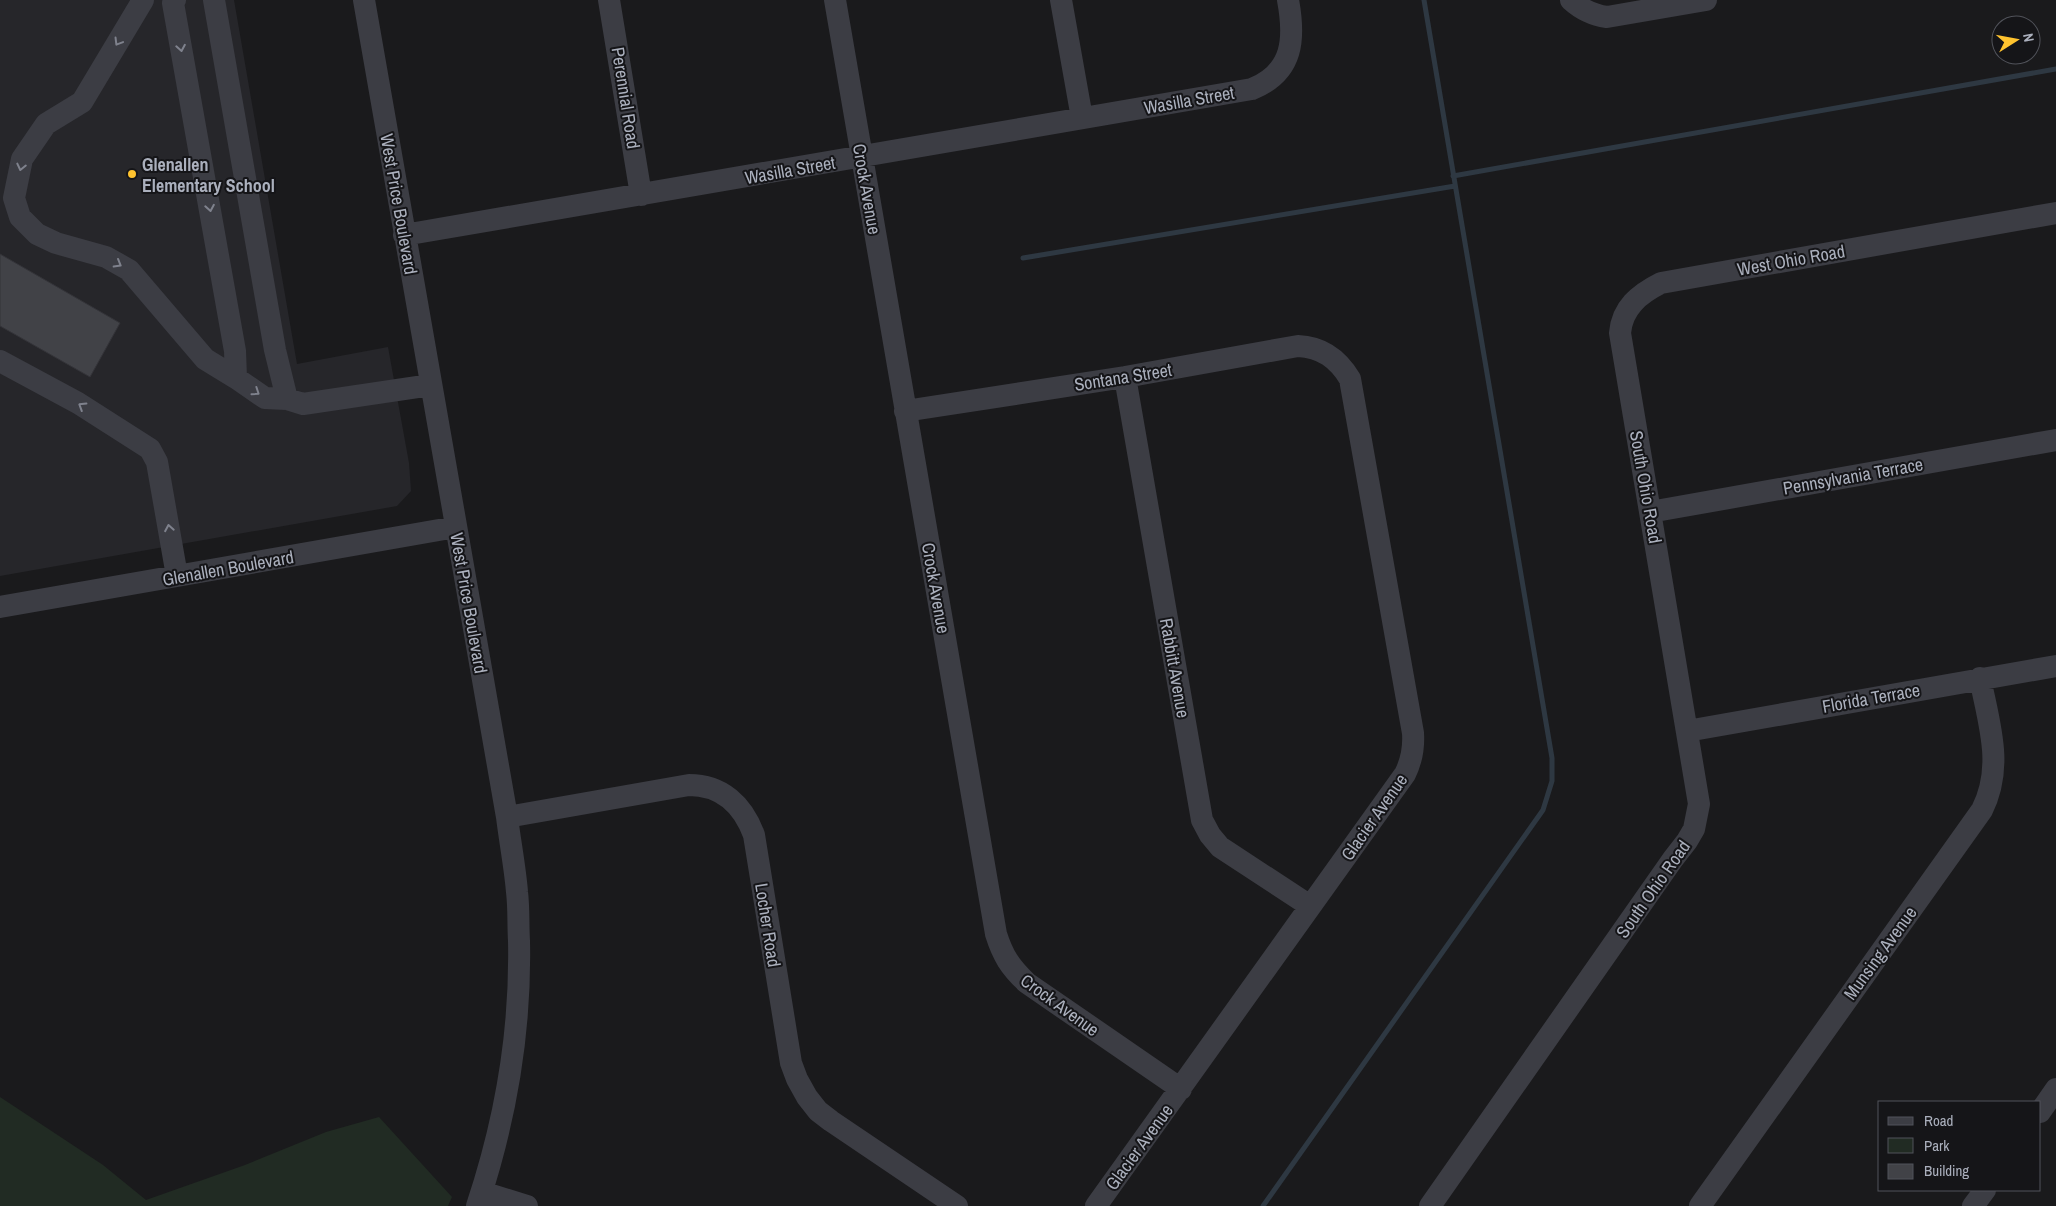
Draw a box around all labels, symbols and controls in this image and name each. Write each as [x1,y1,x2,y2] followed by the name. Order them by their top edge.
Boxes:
[1991,15,2041,65] north arrow
[2019,32,2038,43] text: N
[114,36,124,45] one-way arrow
[176,43,186,52] one-way arrow
[606,45,646,151] street label: Perennial Road
[1142,80,1236,120] street label: Wasilla Street
[374,132,424,276] street label: West Price Boulevard
[847,142,887,236] street label: Crock Avenue
[743,150,837,190] street label: Wasilla Street
[142,152,275,198] place label: Glenallen Elementary School
[16,162,27,171] one-way arrow
[126,168,138,180] marker: Glenallen Elementary School
[204,203,214,212] one-way arrow
[1735,238,1847,282] street label: West Ohio Road
[112,258,121,268] one-way arrow
[1072,357,1174,397] street label: Sontana Street
[250,386,260,395] one-way arrow
[79,403,88,412] one-way arrow
[1624,429,1668,545] street label: South Ohio Road
[1781,451,1925,501] street label: Pennsylvania Terrace
[164,524,174,533] one-way arrow
[444,531,494,675] street label: West Price Boulevard
[916,541,956,635] street label: Crock Avenue
[160,544,296,592] street label: Glenallen Boulevard
[1154,616,1196,720] street label: Rabbitt Avenue
[1820,677,1922,719] street label: Florida Terrace
[1335,769,1413,865] street label: Glacier Avenue
[1610,835,1696,943] street label: South Ohio Road
[749,881,787,969] street label: Locher Road
[1838,901,1922,1005] street label: Munsing Avenue
[1016,968,1104,1042] street label: Crock Avenue
[1099,1099,1179,1195] street label: Glacier Avenue
[1878,1101,2041,1191] legend
[1924,1110,1953,1131] text: Road
[1924,1135,1950,1156] text: Park
[1924,1160,1969,1181] text: Building

